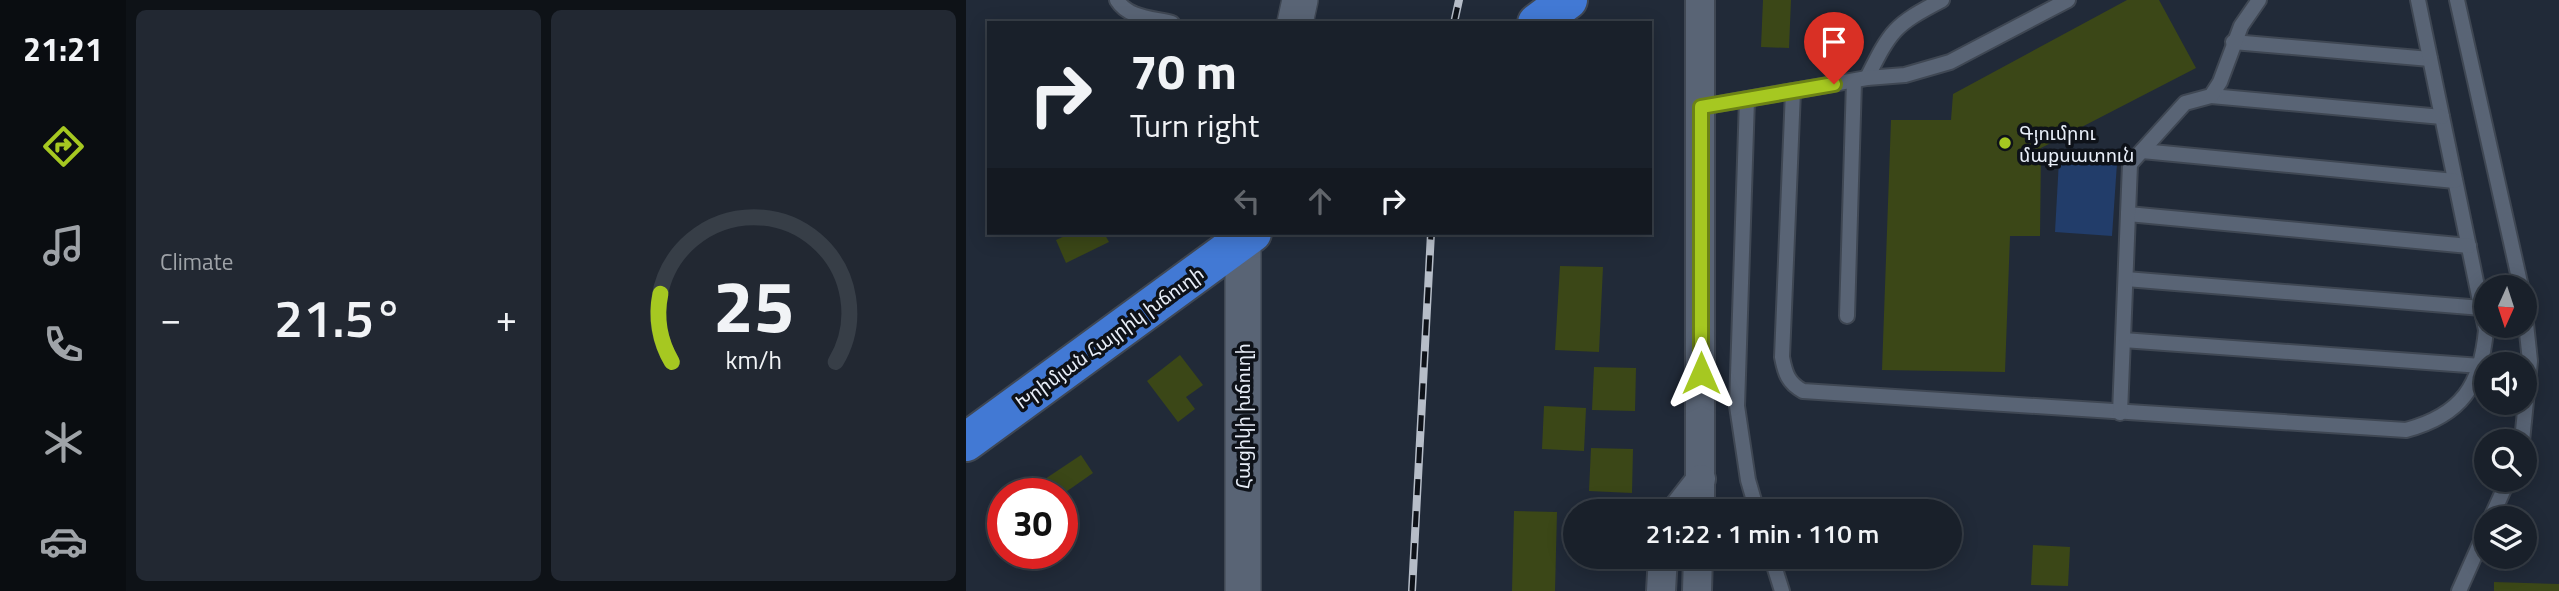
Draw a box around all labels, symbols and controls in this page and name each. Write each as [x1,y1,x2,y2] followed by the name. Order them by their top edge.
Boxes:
[1804,12.0,1864,84] pin
[1815,23,1853,61] icon: arrive
[23,25,103,73] text: 21:21
[1130,33,1237,108] text: 70 m
[1015,49,1106,140] icon: right
[1130,101,1259,149] text: Turn right
[2019,118,2134,169] place label: Գյումրու մաքսատուն
[39,122,88,171] icon: directions
[1997,135,2013,151] marker: Գյումրու մաքսատուն
[1228,182,1266,220] icon: left
[1301,182,1339,220] icon: ahead
[1374,182,1412,220] icon: right
[39,221,88,270] icon: music
[160,244,233,279] text: Climate
[713,250,794,360] text: 25
[1009,259,1209,415] street label: Խրիմյան Հայրիկ խճուղի
[2474,275,2538,338] north arrow
[2474,275,2537,569] map controls
[274,278,403,357] text: 21.5°
[160,289,181,347] text: −
[496,289,517,347] text: +
[39,320,88,369] icon: phone
[1664,336,1738,410] position arrow
[725,340,782,378] text: km/h
[1228,343,1257,489] street label: Հացիկի խճուղի
[2474,352,2537,415] button: sound
[39,418,88,467] icon: climate
[2474,429,2537,492] button: search
[987,478,1078,569] speed limit sign: 30
[2474,506,2537,569] button: layers
[1646,514,1879,553] text: 21:22 · 1 min · 110 m
[39,517,88,566] icon: car

